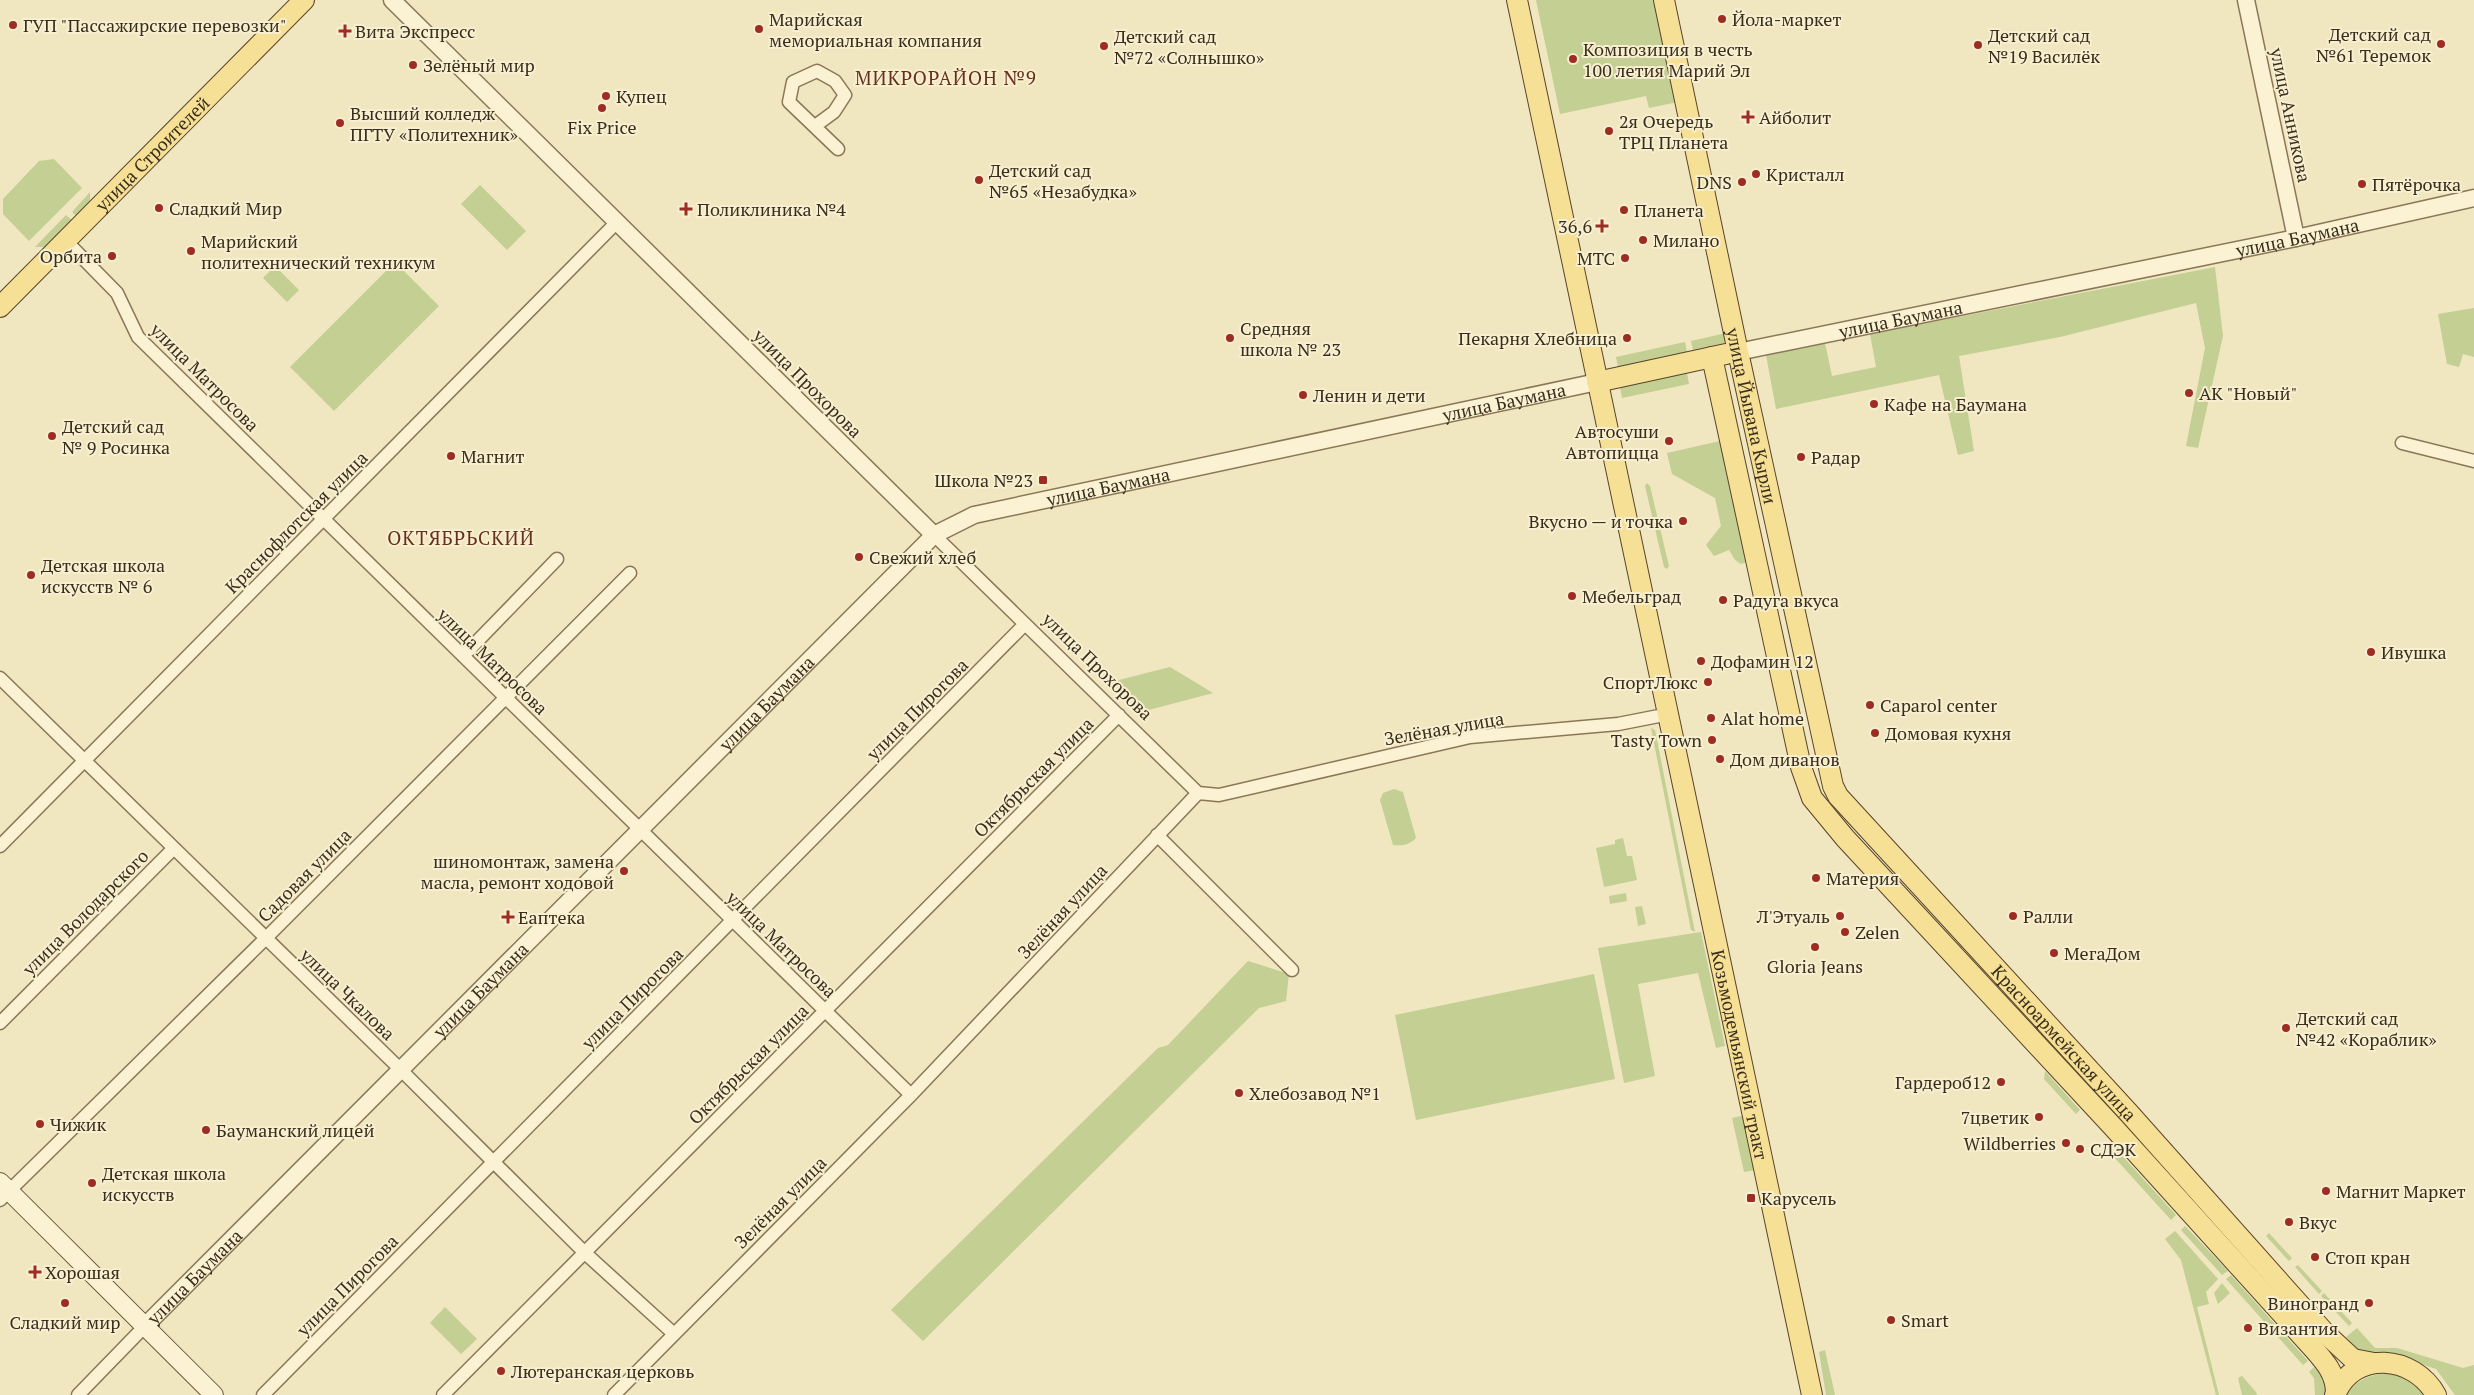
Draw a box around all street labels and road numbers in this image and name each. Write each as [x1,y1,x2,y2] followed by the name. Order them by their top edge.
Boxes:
[2265,44,2317,185] street label: улица Анникова
[89,91,214,217] street label: улица Строителей
[2233,212,2361,262] street label: улица Баумана
[1836,294,1965,343] street label: улица Баумана
[145,317,265,437] street label: улица Матросова
[748,323,868,443] street label: улица Прохорова
[1721,325,1783,506] street label: улица Йывана Кырли
[1439,377,1568,427] street label: улица Баумана
[220,446,372,598] street label: Краснофлотская улица
[1043,462,1172,511] street label: улица Баумана
[432,602,553,720] street label: улица Матросова
[1037,606,1158,725] street label: улица Прохорова
[713,650,819,757] street label: улица Баумана
[860,653,973,766] street label: улица Пирогова
[1382,706,1506,750] street label: Зелёная улица
[968,712,1098,842] street label: Октябрьская улица
[252,823,356,927] street label: Садовая улица
[16,844,153,981] street label: улица Володарского
[1012,859,1112,963] street label: Зелёная улица
[721,885,842,1003] street label: улица Матросова
[427,937,533,1043] street label: улица Баумана
[295,942,400,1045] street label: улица Чкалова
[575,942,688,1055] street label: улица Пирогова
[1706,947,1774,1162] street label: Козьмодемьянский тракт
[1987,960,2142,1126] street label: Красноармейская улица
[683,999,813,1129] street label: Октябрьская улица
[729,1151,831,1253] street label: Зелёная улица
[141,1224,247,1330] street label: улица Баумана
[290,1229,403,1342] street label: улица Пирогова

